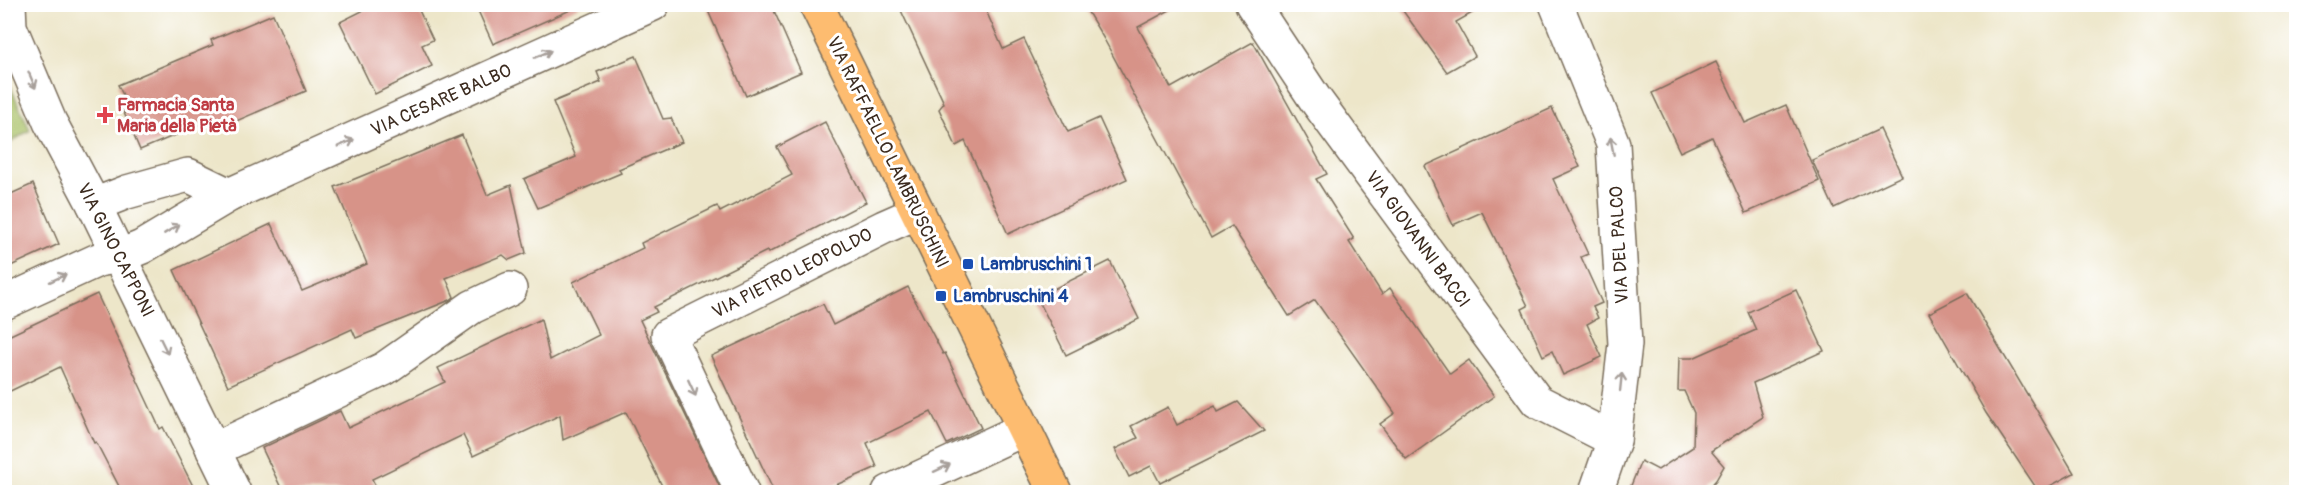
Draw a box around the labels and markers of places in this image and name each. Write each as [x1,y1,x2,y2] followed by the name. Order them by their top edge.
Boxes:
[117,94,237,138] place label: Farmacia Santa Maria della Pietà
[98,108,112,122] marker: Farmacia Santa Maria della Pietà
[980,253,1092,276] place label: Lambruschini 1
[961,257,975,271] marker: Lambruschini 1
[953,285,1069,308] place label: Lambruschini 4
[934,289,948,303] marker: Lambruschini 4

